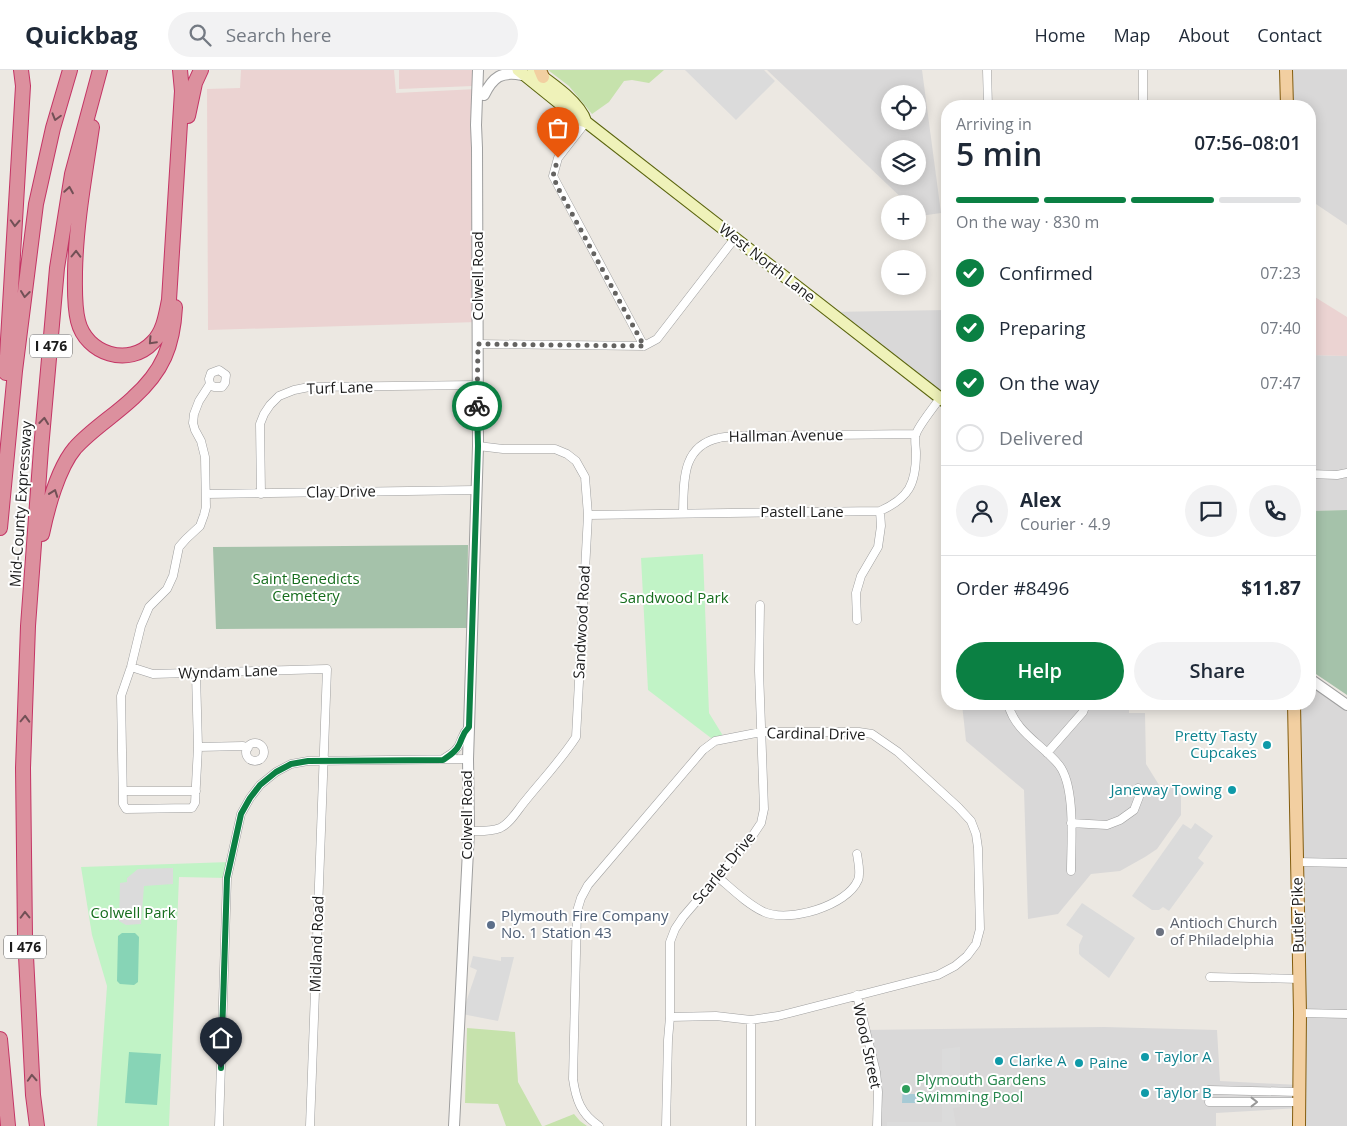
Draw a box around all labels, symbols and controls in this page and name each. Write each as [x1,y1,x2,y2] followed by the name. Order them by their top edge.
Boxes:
[168,12,518,57] search box
[25,18,138,51] text: Quickbag
[186,21,214,49] icon: search
[226,22,332,48] text: Search here
[1035,23,1085,47] text: Home
[1113,23,1151,47] text: Map
[1179,23,1229,47] text: About
[1257,23,1322,47] text: Contact
[881,85,926,295] map controls
[881,85,926,130] button: locate
[537,107,579,158] pin
[52,112,62,120] one-way arrow
[956,113,1032,135] text: Arriving in
[544,114,572,142] icon: bag
[1194,130,1301,156] text: 07:56–08:01
[956,132,1042,175] text: 5 min
[881,140,926,185] button: layers
[64,185,74,194] one-way arrow
[881,195,926,240] button: +
[956,211,1099,233] text: On the way · 830 m
[715,218,820,306] street label: West North Lane
[10,220,21,228] one-way arrow
[467,231,487,321] street label: Colwell Road
[70,250,81,258] one-way arrow
[881,250,926,295] button: −
[956,259,984,287] icon: check
[999,260,1093,286] text: Confirmed
[1260,262,1301,284] text: 07:23
[20,290,31,298] one-way arrow
[956,314,984,342] icon: check
[999,315,1086,341] text: Preparing
[1260,317,1301,339] text: 07:40
[30,334,72,358] road number: I 476
[149,335,158,344] one-way arrow
[956,369,984,397] icon: check
[999,370,1099,396] text: On the way
[1260,372,1301,394] text: 07:47
[306,376,373,398] street label: Turf Lane
[452,381,502,431] courier
[463,392,491,420] icon: bike
[38,416,49,424] one-way arrow
[4,420,36,588] street label: Mid-County Expressway
[729,424,843,446] street label: Hallman Avenue
[999,425,1083,451] text: Delivered
[306,480,376,502] street label: Clay Drive
[956,485,1008,537] button: person
[1185,485,1237,537] button: chat
[1249,485,1301,537] button: phone
[1020,487,1061,513] text: Alex
[48,489,58,498] one-way arrow
[760,501,844,521] street label: Pastell Lane
[1020,513,1111,535] text: Courier · 4.9
[568,565,594,679] street label: Sandwood Road
[252,568,360,605] park label: Saint Benedicts Cemetery
[956,575,1069,601] text: Order #8496
[1241,575,1301,601] text: $11.87
[619,587,729,607] park label: Sandwood Park
[956,642,1124,700] button: Help
[1134,642,1301,700] button: Share
[178,659,278,683] street label: Wyndam Lane
[20,715,30,722] one-way arrow
[766,722,866,744] street label: Cardinal Drive
[1175,725,1257,762] place label: Pretty Tasty Cupcakes
[1261,739,1273,751] marker: Pretty Tasty Cupcakes
[456,770,476,860] street label: Colwell Road
[1109,779,1222,799] place label: Janeway Towing
[1226,784,1238,796] marker: Janeway Towing
[687,827,759,908] street label: Scarlet Drive
[1286,877,1308,953] street label: Butler Pike
[304,895,328,993] street label: Midland Road
[90,902,176,922] park label: Colwell Park
[501,905,669,942] place label: Plymouth Fire Company No. 1 Station 43
[20,911,30,918] one-way arrow
[1170,912,1277,949] place label: Antioch Church of Philadelphia
[485,919,497,931] marker: Plymouth Fire Company No. 1 Station 43
[1154,926,1166,938] marker: Antioch Church of Philadelphia
[4,936,46,959] road number: I 476
[849,1001,887,1090] street label: Wood Street
[200,1017,242,1068] pin
[207,1024,235,1052] icon: home
[1155,1046,1212,1066] place label: Taylor A
[1009,1050,1067,1070] place label: Clarke A
[1139,1051,1151,1063] marker: Taylor A
[1089,1052,1128,1072] place label: Paine
[993,1055,1005,1067] marker: Clarke A
[1073,1057,1085,1069] marker: Paine
[916,1069,1046,1106] place label: Plymouth Gardens Swimming Pool
[27,1073,38,1081] one-way arrow
[1155,1082,1212,1102] place label: Taylor B
[900,1083,912,1095] marker: Plymouth Gardens Swimming Pool
[1139,1087,1151,1099] marker: Taylor B
[1250,1097,1258,1107] one-way arrow

